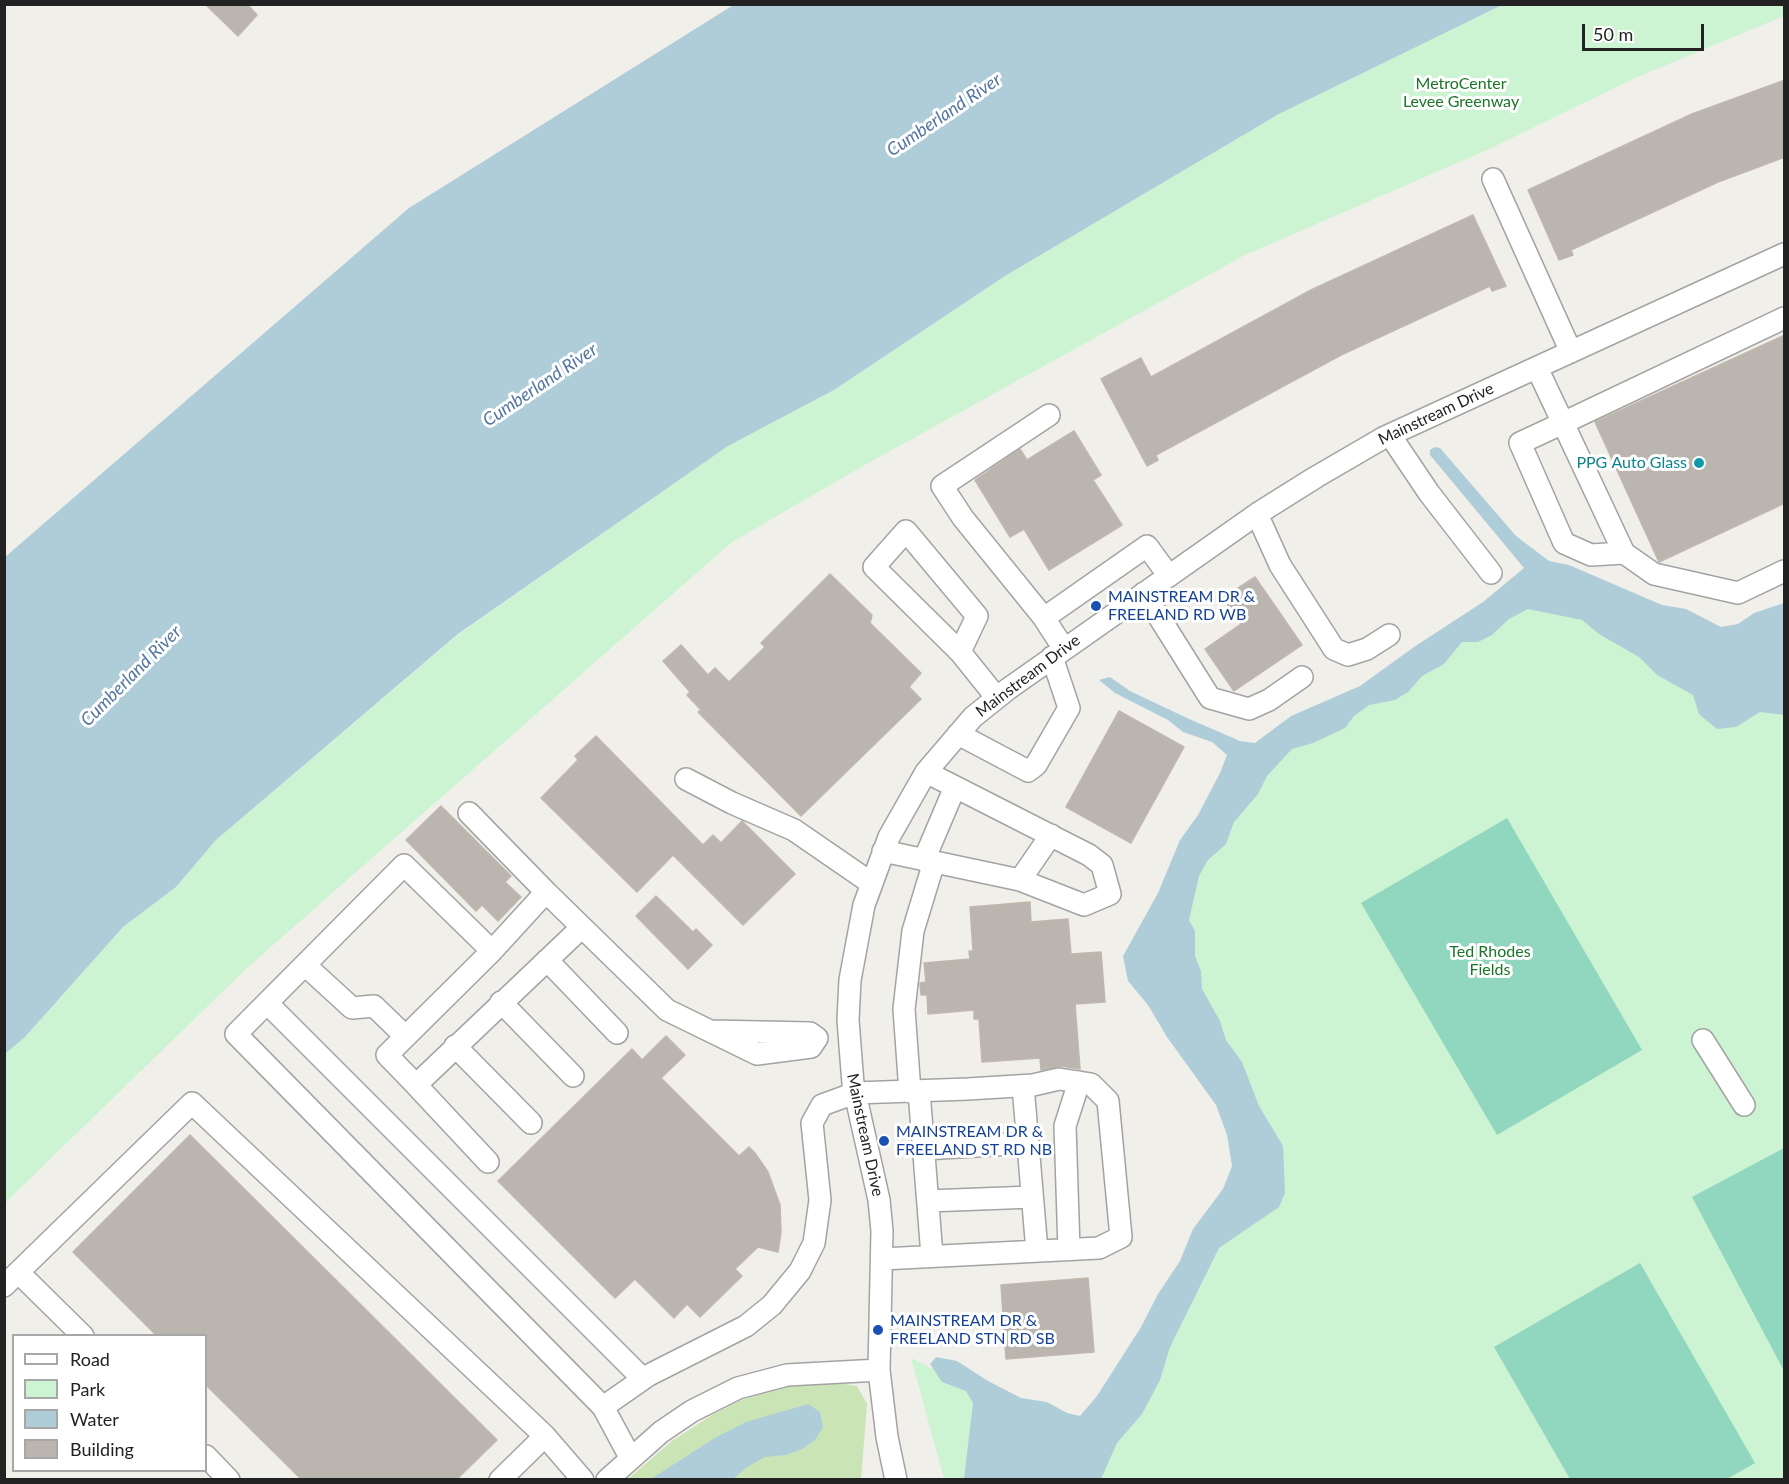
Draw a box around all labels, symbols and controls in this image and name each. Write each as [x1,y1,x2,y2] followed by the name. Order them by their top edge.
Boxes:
[1585,12,1706,50] scale bar
[1593,23,1633,45] text: 50 m
[883,69,1005,161] water label: Cumberland River
[1403,74,1519,112] park label: MetroCenter Levee Greenway
[479,339,601,431] water label: Cumberland River
[1375,379,1497,449] street label: Mainstream Drive
[1576,453,1687,473] place label: PPG Auto Glass
[1692,456,1706,470] marker: PPG Auto Glass
[1108,587,1255,625] place label: MAINSTREAM DR & FREELAND RD WB
[1089,599,1103,613] marker: MAINSTREAM DR & FREELAND RD WB
[76,621,186,731] water label: Cumberland River
[972,631,1084,721] street label: Mainstream Drive
[1449,942,1531,980] park label: Ted Rhodes Fields
[843,1072,887,1198] street label: Mainstream Drive
[896,1122,1052,1160] place label: MAINSTREAM DR & FREELAND ST RD NB
[877,1134,891,1148] marker: MAINSTREAM DR & FREELAND ST RD NB
[890,1311,1055,1349] place label: MAINSTREAM DR & FREELAND STN RD SB
[871,1323,885,1337] marker: MAINSTREAM DR & FREELAND STN RD SB
[12,1334,207,1472] legend
[70,1348,110,1370] text: Road
[70,1378,105,1400] text: Park
[70,1408,119,1430] text: Water
[70,1438,134,1460] text: Building

